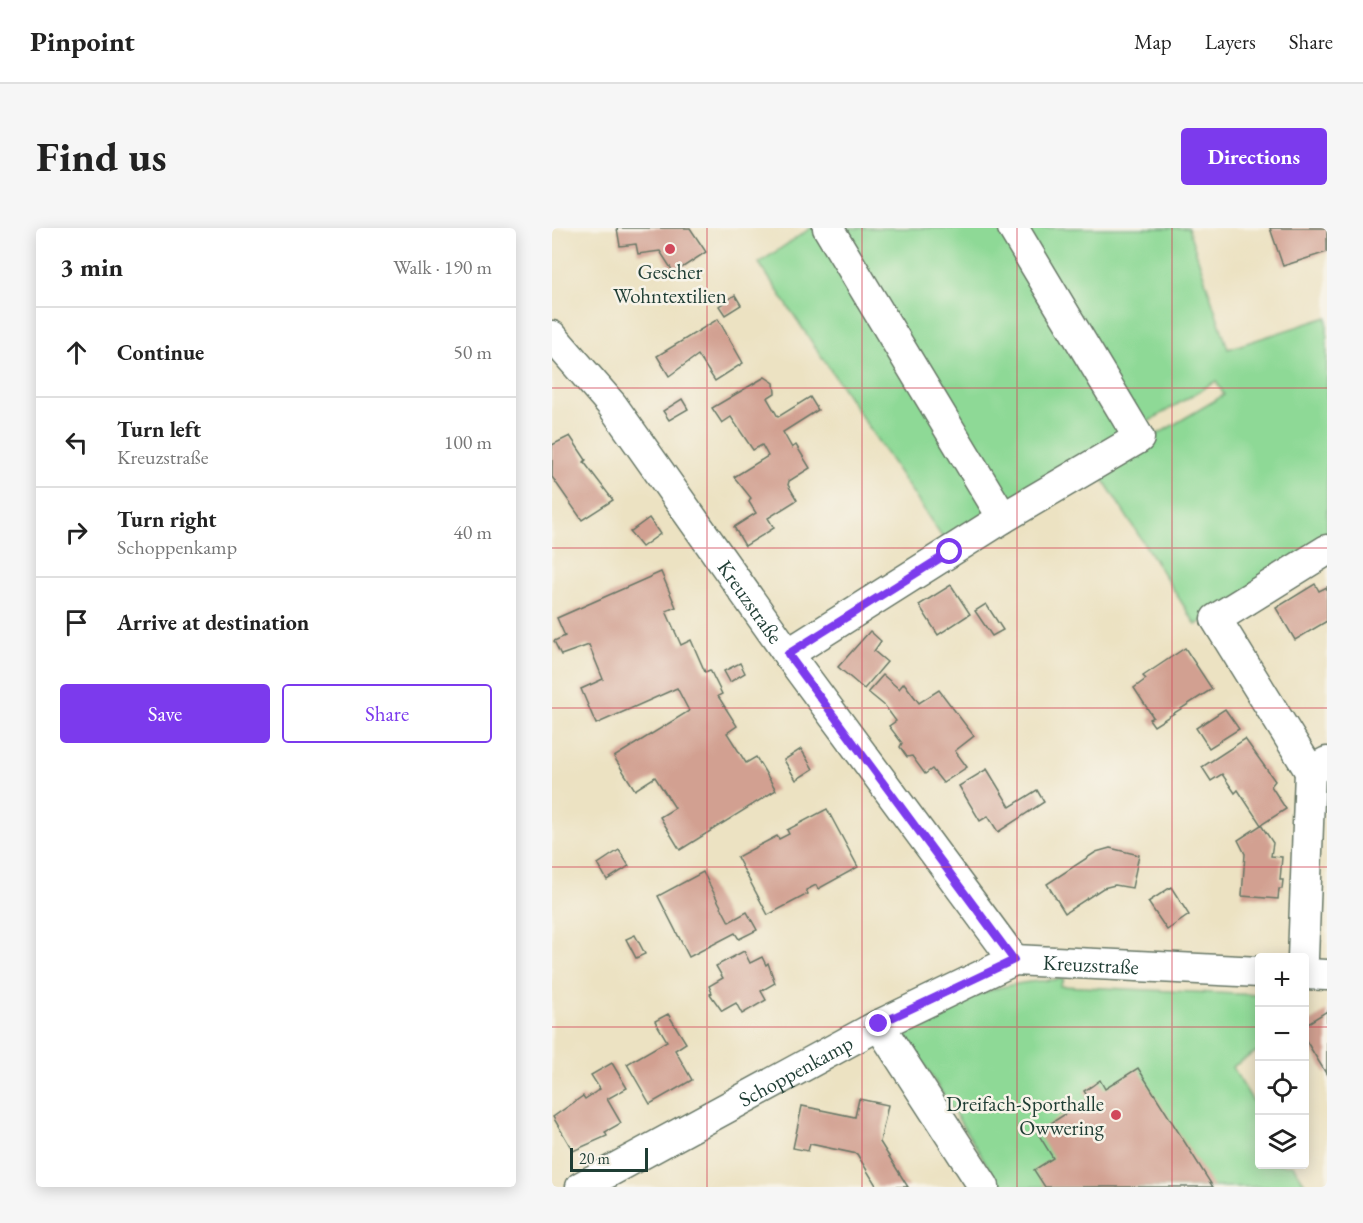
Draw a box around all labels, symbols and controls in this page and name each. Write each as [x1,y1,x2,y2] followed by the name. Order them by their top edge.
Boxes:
[30,23,135,59] text: Pinpoint
[1134,28,1172,55] text: Map
[1205,28,1256,55] text: Layers
[1289,28,1333,55] text: Share
[1181,128,1327,185] button: Directions
[36,129,167,184] text: Find us
[663,242,677,256] marker: Gescher Wohntextilien
[60,250,123,284] text: 3 min
[393,254,492,280] text: Walk · 190 m
[613,258,727,309] place label: Gescher Wohntextilien
[60,336,93,369] icon: ahead
[117,338,204,367] text: Continue
[453,339,492,365] text: 50 m
[117,415,201,444] text: Turn left
[60,426,93,459] icon: left
[444,429,492,455] text: 100 m
[117,444,208,470] text: Kreuzstraße
[117,505,216,534] text: Turn right
[60,516,93,549] icon: right
[453,519,492,545] text: 40 m
[117,534,237,560] text: Schoppenkamp
[936,538,962,564] route start
[712,554,790,648] street label: Kreuzstraße
[60,606,93,639] icon: arrive
[117,608,309,637] text: Arrive at destination
[60,684,270,743] button: Save
[282,684,492,743] button: Share
[1042,948,1140,980] street label: Kreuzstraße
[1255,953,1309,1169] map controls
[1255,953,1309,1007] button: +
[1255,1007,1309,1061] button: −
[865,1010,891,1036] route end
[733,1028,857,1112] street label: Schoppenkamp
[1255,1061,1309,1115] button: locate
[946,1090,1105,1141] place label: Dreifach-Sporthalle Owwering
[1109,1108,1123,1122] marker: Dreifach-Sporthalle Owwering
[1255,1115,1309,1169] button: layers
[570,1145,648,1172] scale bar
[579,1148,610,1169] text: 20 m

